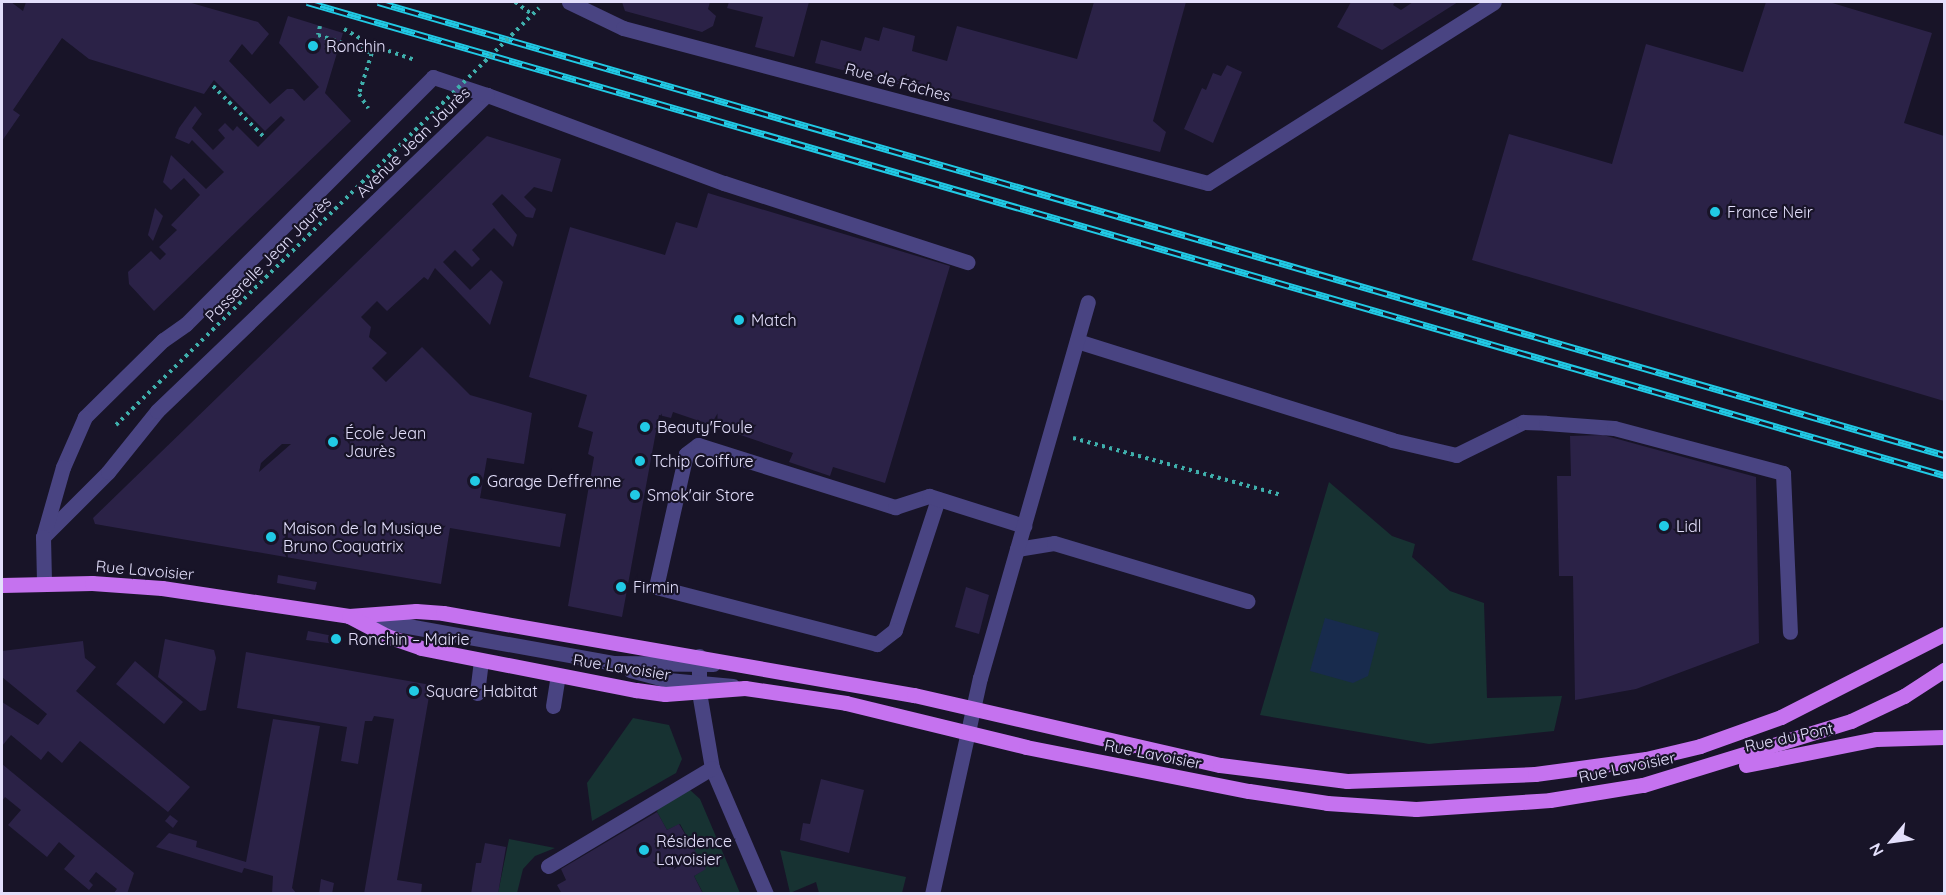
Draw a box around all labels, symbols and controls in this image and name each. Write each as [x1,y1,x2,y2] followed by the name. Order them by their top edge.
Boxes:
[326,36,386,56] place label: Ronchin
[304,37,322,55] marker: Ronchin
[843,59,953,105] street label: Rue de Fâches
[352,83,474,201] street label: Avenue Jean Jaurès
[201,192,335,326] street label: Passerelle Jean Jaurès
[1727,202,1813,222] place label: France Neir
[1708,205,1722,219] marker: France Neir
[751,310,797,330] place label: Match
[732,313,746,327] marker: Match
[657,417,753,437] place label: Beauty'Foule
[638,420,652,434] marker: Beauty'Foule
[345,423,426,461] place label: École Jean Jaurès
[326,435,340,449] marker: École Jean Jaurès
[652,451,754,471] place label: Tchip Coiffure
[633,454,647,468] marker: Tchip Coiffure
[487,471,621,491] place label: Garage Deffrenne
[468,474,482,488] marker: Garage Deffrenne
[647,485,754,505] place label: Smok'air Store
[628,488,642,502] marker: Smok'air Store
[1676,516,1701,536] place label: Lidl
[283,518,442,556] place label: Maison de la Musique Bruno Coquatrix
[1657,519,1671,533] marker: Lidl
[264,530,278,544] marker: Maison de la Musique Bruno Coquatrix
[95,556,195,584] street label: Rue Lavoisier
[633,577,679,597] place label: Firmin
[614,580,628,594] marker: Firmin
[348,629,469,649] place label: Ronchin – Mairie
[329,632,343,646] marker: Ronchin – Mairie
[572,650,672,684] street label: Rue Lavoisier
[426,681,538,701] place label: Square Habitat
[407,684,421,698] marker: Square Habitat
[1743,718,1835,756] street label: Rue du Pont
[1103,735,1203,773] street label: Rue Lavoisier
[1577,747,1677,787] street label: Rue Lavoisier
[1862,811,1922,871] north arrow
[656,831,732,869] place label: Résidence Lavoisier
[1865,840,1888,860] text: N
[637,843,651,857] marker: Résidence Lavoisier

